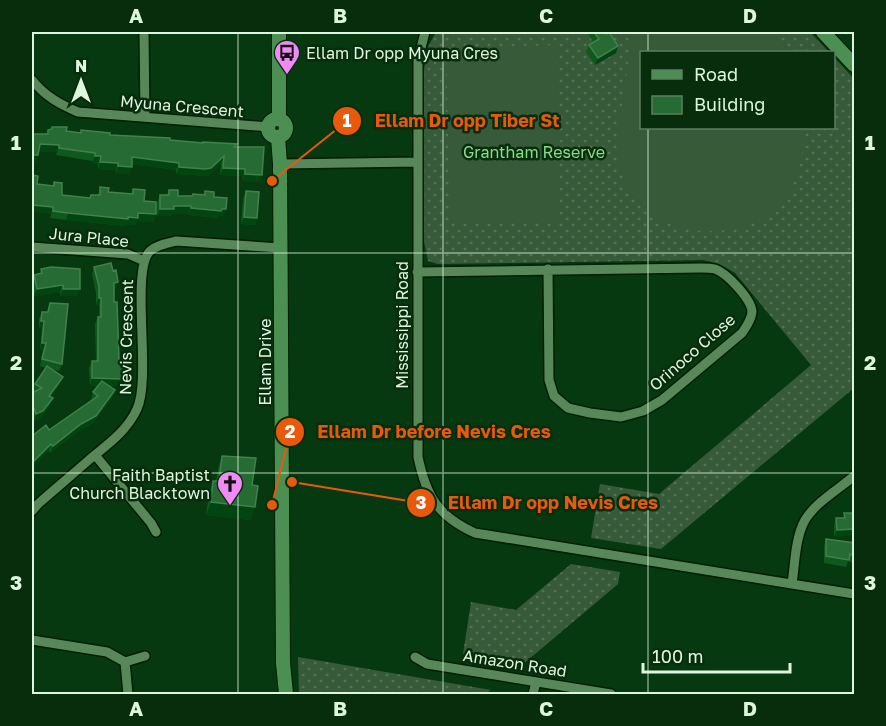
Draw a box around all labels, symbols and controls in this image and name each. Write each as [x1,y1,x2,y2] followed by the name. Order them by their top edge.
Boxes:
[129,3,143,27] text: A
[333,3,347,27] text: B
[539,3,553,27] text: C
[743,3,757,27] text: D
[272,38,302,76] bus stop icon: Ellam Dr opp Myuna Cres
[306,43,498,63] place label: Ellam Dr opp Myuna Cres
[51,51,111,111] north arrow
[640,51,835,129] legend
[75,56,87,76] text: N
[694,63,738,85] text: Road
[119,91,245,121] street label: Myuna Crescent
[694,93,765,115] text: Building
[332,103,571,139] callout: Ellam Dr opp Tiber St
[342,109,352,131] text: 1
[375,109,559,131] text: Ellam Dr opp Tiber St
[11,130,21,154] text: 1
[865,130,875,154] text: 1
[463,142,605,162] park label: Grantham Reserve
[48,223,130,251] street label: Jura Place
[392,261,412,389] street label: Mississippi Road
[115,279,137,395] street label: Nevis Crescent
[645,309,739,395] street label: Orinoco Close
[255,319,275,405] street label: Ellam Drive
[10,350,22,374] text: 2
[864,350,876,374] text: 2
[275,414,562,450] callout: Ellam Dr before Nevis Cres
[285,420,296,442] text: 2
[317,420,551,442] text: Ellam Dr before Nevis Cres
[69,465,210,503] place label: Faith Baptist Church Blacktown
[215,469,245,507] church icon: Faith Baptist Church Blacktown
[406,485,670,521] callout: Ellam Dr opp Nevis Cres
[416,491,427,513] text: 3
[448,491,658,513] text: Ellam Dr opp Nevis Cres
[10,570,22,594] text: 3
[864,570,876,594] text: 3
[643,636,790,674] scale bar
[462,645,568,681] street label: Amazon Road
[652,645,703,667] text: 100 m
[129,696,143,720] text: A
[333,696,347,720] text: B
[539,696,553,720] text: C
[743,696,757,720] text: D

